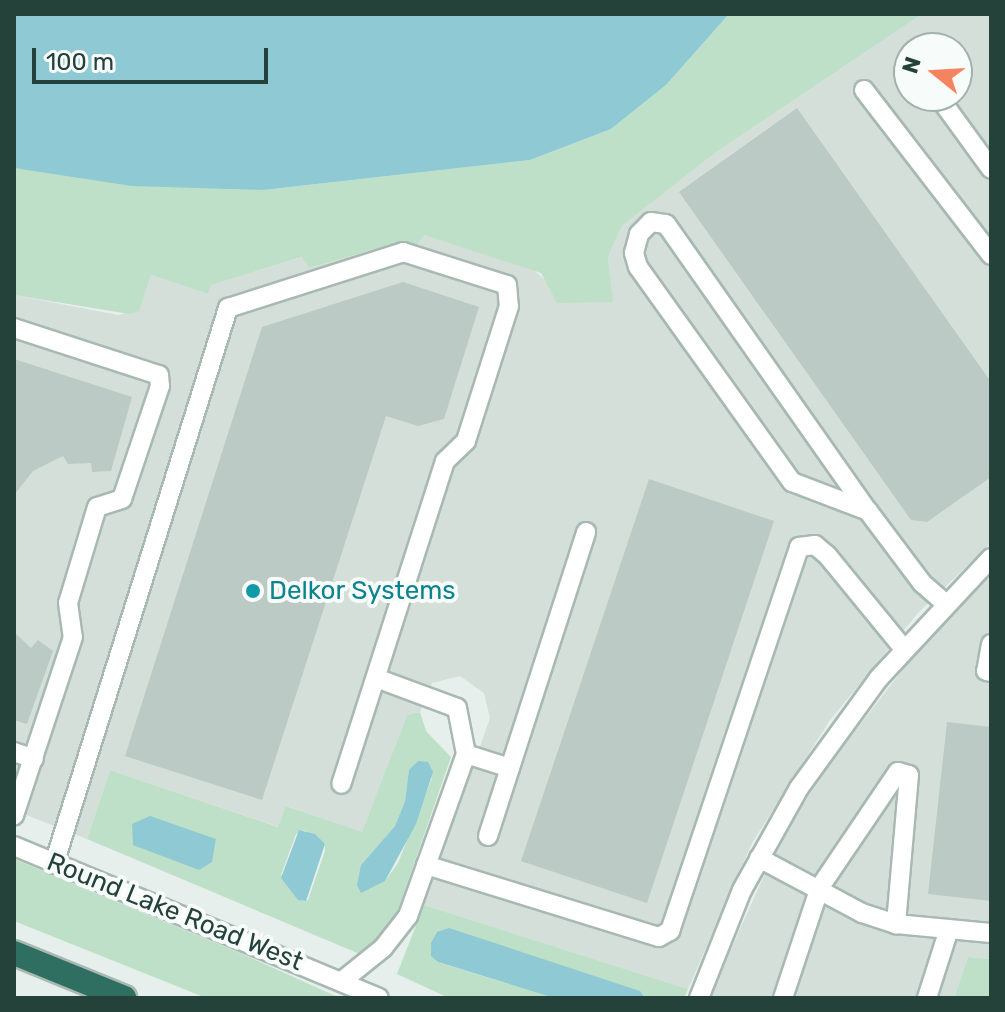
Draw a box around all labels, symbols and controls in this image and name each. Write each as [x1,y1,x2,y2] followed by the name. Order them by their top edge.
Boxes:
[36,32,272,82] scale bar
[893,32,973,112] north arrow
[46,48,114,76] text: 100 m
[896,53,927,77] text: N
[269,575,456,607] place label: Delkor Systems
[244,582,262,600] marker: Delkor Systems
[42,846,308,978] street label: Round Lake Road West

